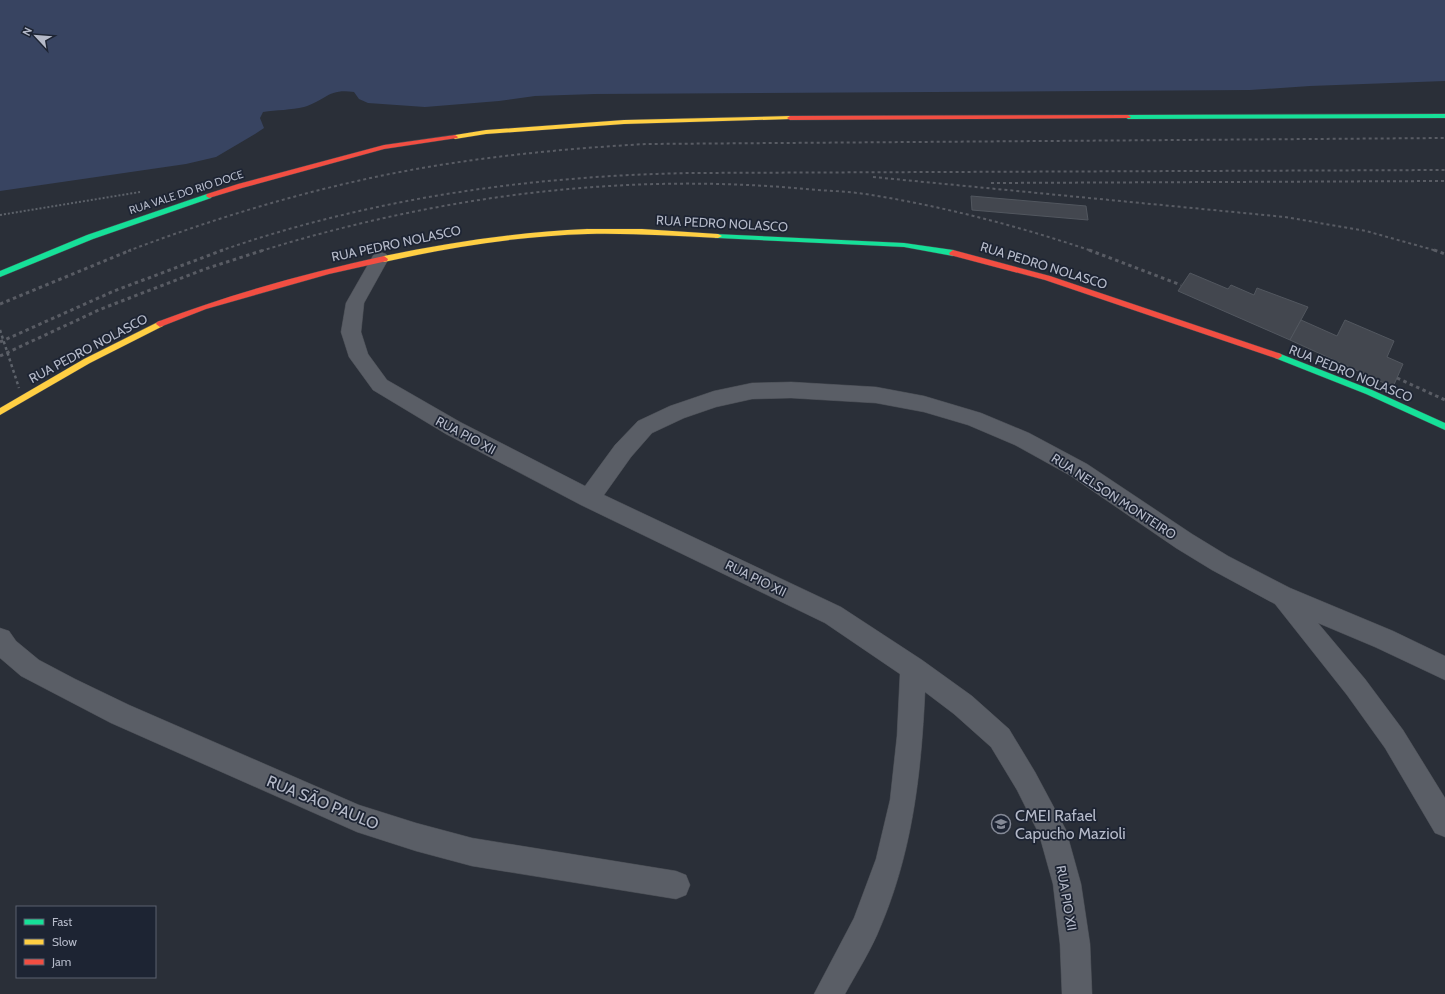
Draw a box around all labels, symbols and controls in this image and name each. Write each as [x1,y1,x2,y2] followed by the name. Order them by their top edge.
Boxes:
[16,16,56,56] north arrow
[19,25,35,38] text: N
[127,167,245,217] street label: RUA VALE DO RIO DOCE
[656,212,788,234] street label: RUA PEDRO NOLASCO
[330,221,462,265] street label: RUA PEDRO NOLASCO
[979,238,1109,292] street label: RUA PEDRO NOLASCO
[26,310,150,386] street label: RUA PEDRO NOLASCO
[1287,341,1415,405] street label: RUA PEDRO NOLASCO
[433,412,499,458] street label: RUA PIO XII
[1049,450,1179,542] street label: RUA NELSON MONTEIRO
[723,556,789,600] street label: RUA PIO XII
[264,771,382,834] street label: RUA SÃO PAULO
[1015,806,1126,843] place label: CMEI Rafael Capucho Mazioli
[990,813,1012,835] school or university icon: CMEI Rafael Capucho Mazioli
[1053,864,1081,932] street label: RUA PIO XII
[16,906,156,978] legend
[52,914,72,929] text: Fast
[52,934,77,949] text: Slow
[51,954,71,969] text: Jam

